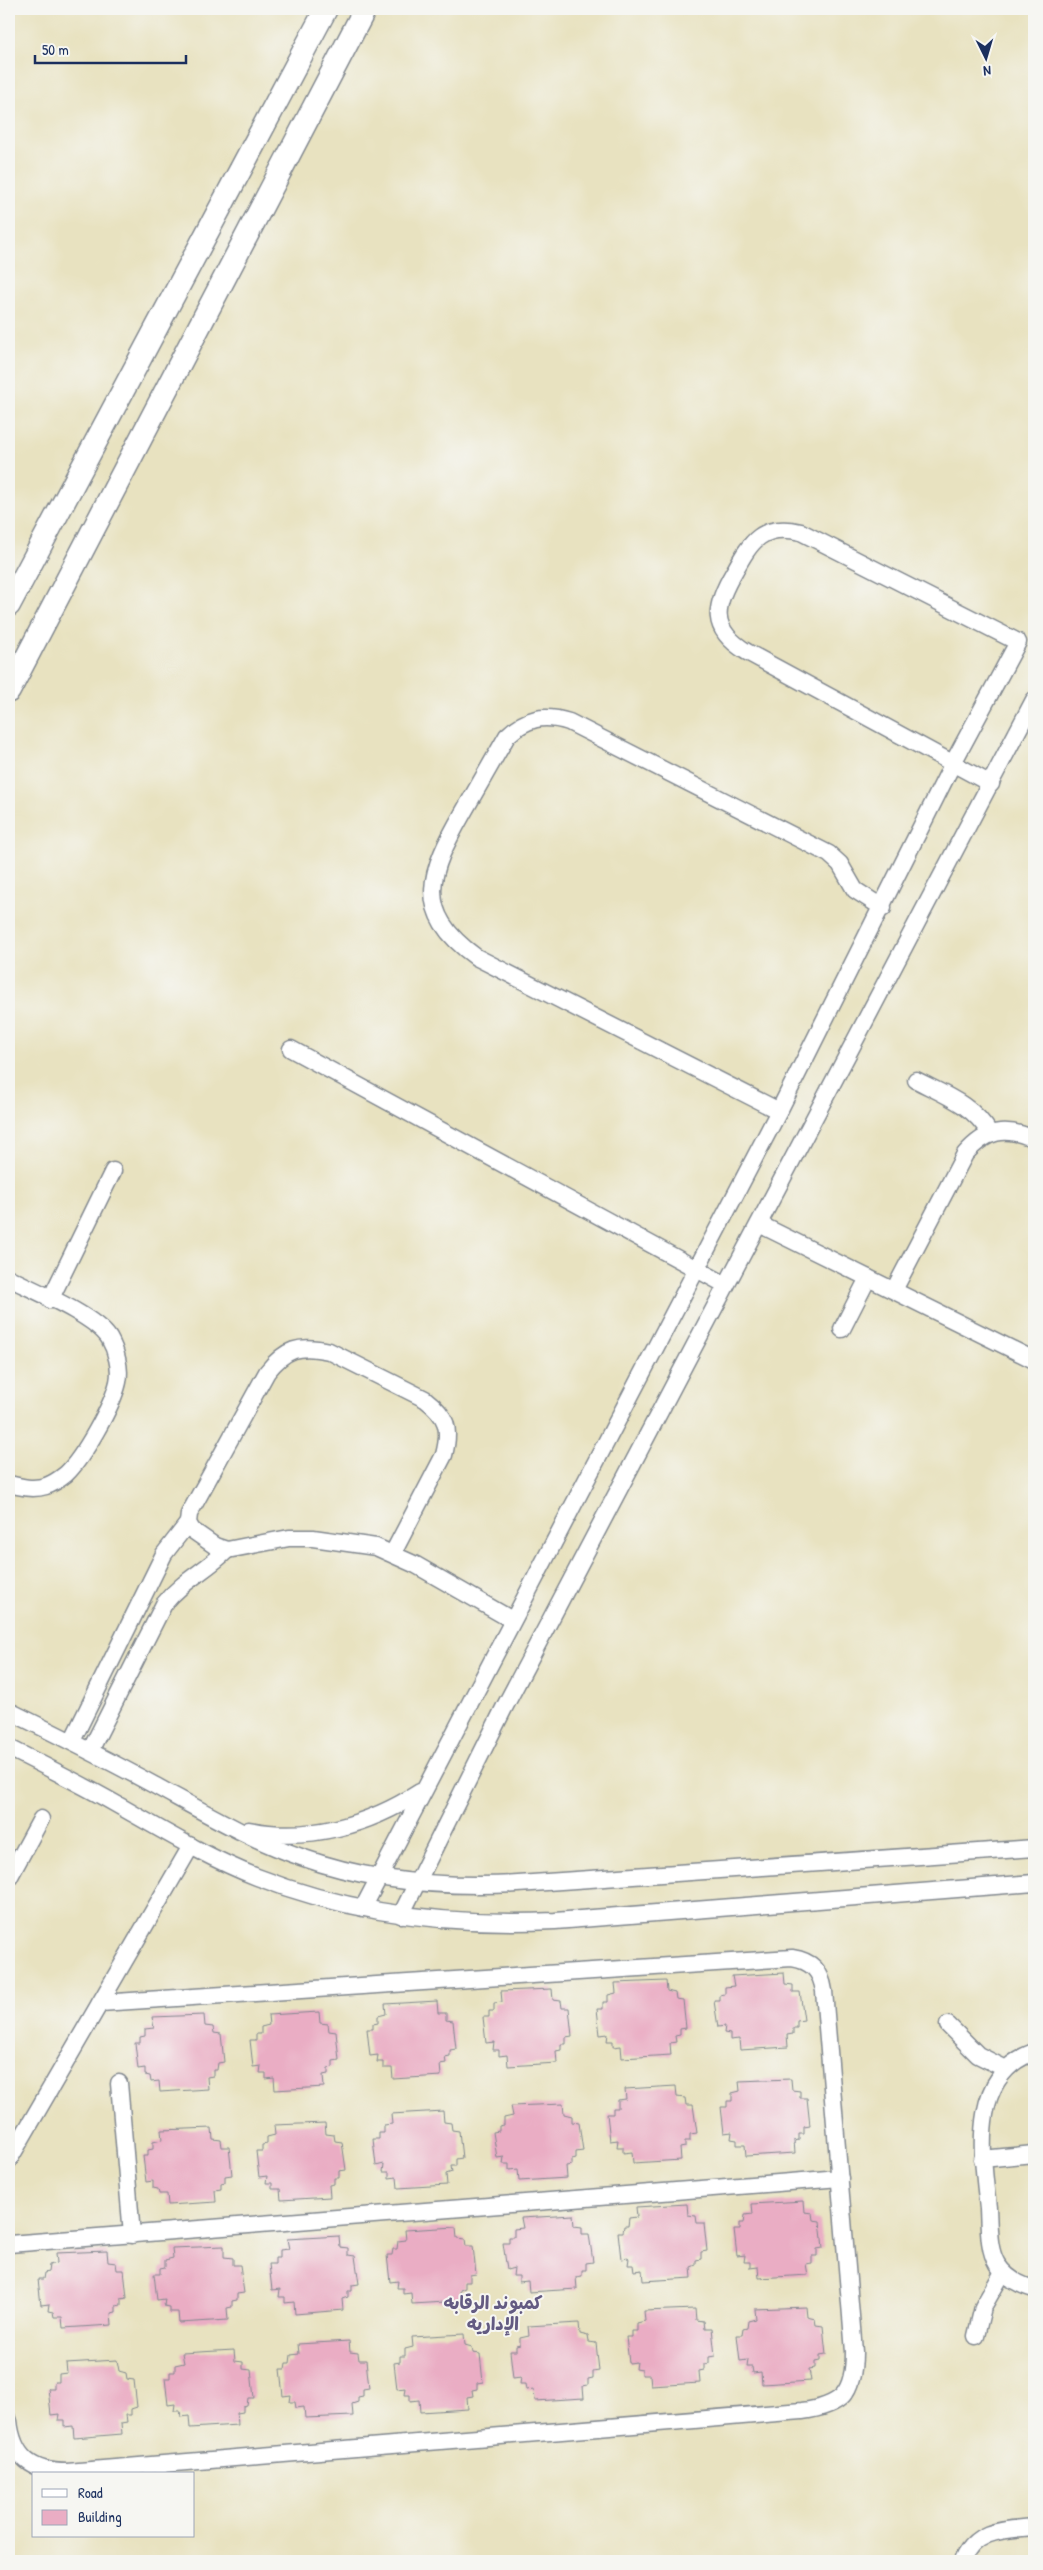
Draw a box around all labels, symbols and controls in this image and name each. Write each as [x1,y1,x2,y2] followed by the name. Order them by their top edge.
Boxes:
[35,32,186,64] scale bar
[960,32,1010,82] north arrow
[42,39,69,60] text: 50 m
[982,62,992,81] text: N
[444,2290,542,2336] district label: كمبوند الرقابه الإداريه
[32,2472,195,2538] legend
[78,2482,103,2503] text: Road
[78,2506,122,2527] text: Building

